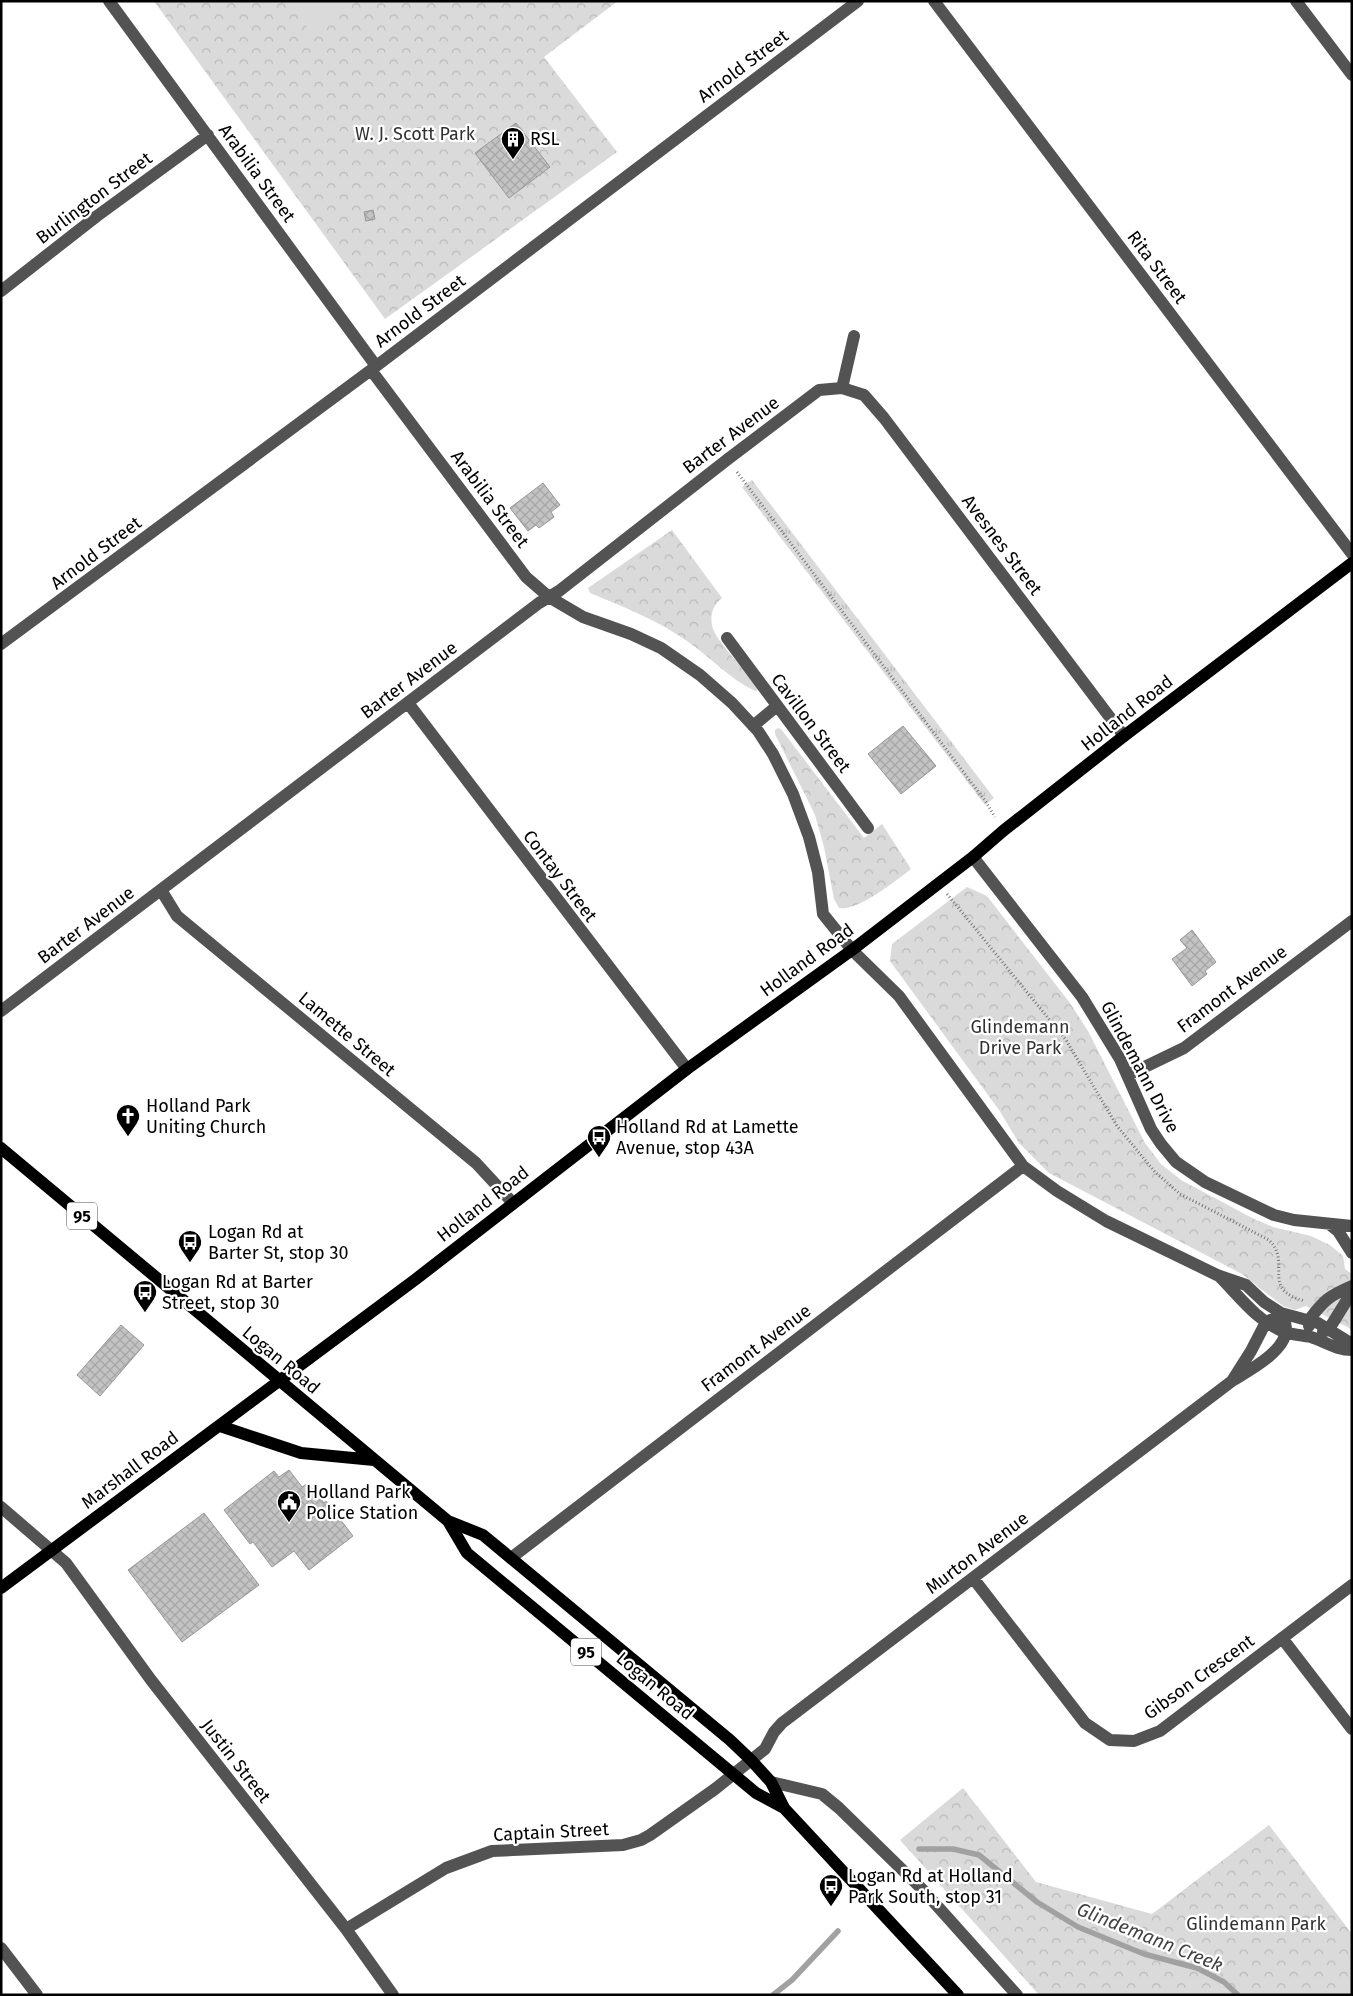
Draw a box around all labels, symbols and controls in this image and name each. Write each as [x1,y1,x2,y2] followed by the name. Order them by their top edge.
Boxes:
[693,24,793,107] street label: Arnold Street
[214,120,300,227] street label: Arabilia Street
[355,123,476,145] park label: W. J. Scott Park
[500,126,526,160] building icon: RSL
[530,128,560,150] place label: RSL
[32,147,157,249] street label: Burlington Street
[1122,226,1192,308] street label: Rita Street
[370,269,470,352] street label: Arnold Street
[678,392,784,478] street label: Barter Avenue
[446,446,534,552] street label: Arabilia Street
[957,491,1047,600] street label: Avesnes Street
[46,511,146,594] street label: Arnold Street
[356,637,462,723] street label: Barter Avenue
[767,669,856,777] street label: Cavillon Street
[1077,670,1177,756] street label: Holland Road
[518,826,602,927] street label: Contay Street
[33,882,139,968] street label: Barter Avenue
[756,919,858,1001] street label: Holland Road
[1173,941,1291,1037] street label: Framont Avenue
[294,987,400,1081] street label: Lamette Street
[1096,997,1184,1137] street label: Glindemann Drive
[970,1016,1070,1059] park label: Glindemann Drive Park
[146,1095,266,1138] place label: Holland Park Uniting Church
[115,1103,141,1137] church icon: Holland Park Uniting Church
[616,1116,799,1159] place label: Holland Rd at Lamette Avenue, stop 43A
[586,1124,612,1158] bus stop icon: Holland Rd at Lamette Avenue, stop 43A
[433,1161,533,1247] street label: Holland Road
[67,1202,97,1230] road number: 95
[208,1221,349,1264] place label: Logan Rd at Barter St, stop 30
[177,1229,203,1263] bus stop icon: Logan Rd at Barter St, stop 30
[162,1271,313,1314] place label: Logan Rd at Barter Street, stop 30
[132,1279,158,1313] bus stop icon: Logan Rd at Barter Street, stop 30
[697,1300,815,1396] street label: Framont Avenue
[238,1321,324,1399] street label: Logan Road
[77,1426,183,1514] street label: Marshall Road
[306,1481,418,1524] place label: Holland Park Police Station
[276,1489,302,1523] public building icon: Holland Park Police Station
[921,1507,1033,1599] street label: Murton Avenue
[1140,1629,1259,1724] street label: Gibson Crescent
[571,1638,601,1665] road number: 95
[612,1647,698,1725] street label: Logan Road
[197,1715,276,1808] street label: Justin Street
[493,1818,610,1846] street label: Captain Street
[848,1865,1013,1908] place label: Logan Rd at Holland Park South, stop 31
[818,1873,844,1907] bus stop icon: Logan Rd at Holland Park South, stop 31
[1074,1897,1226,1977] water label: Glindemann Creek
[1186,1913,1326,1935] park label: Glindemann Park

